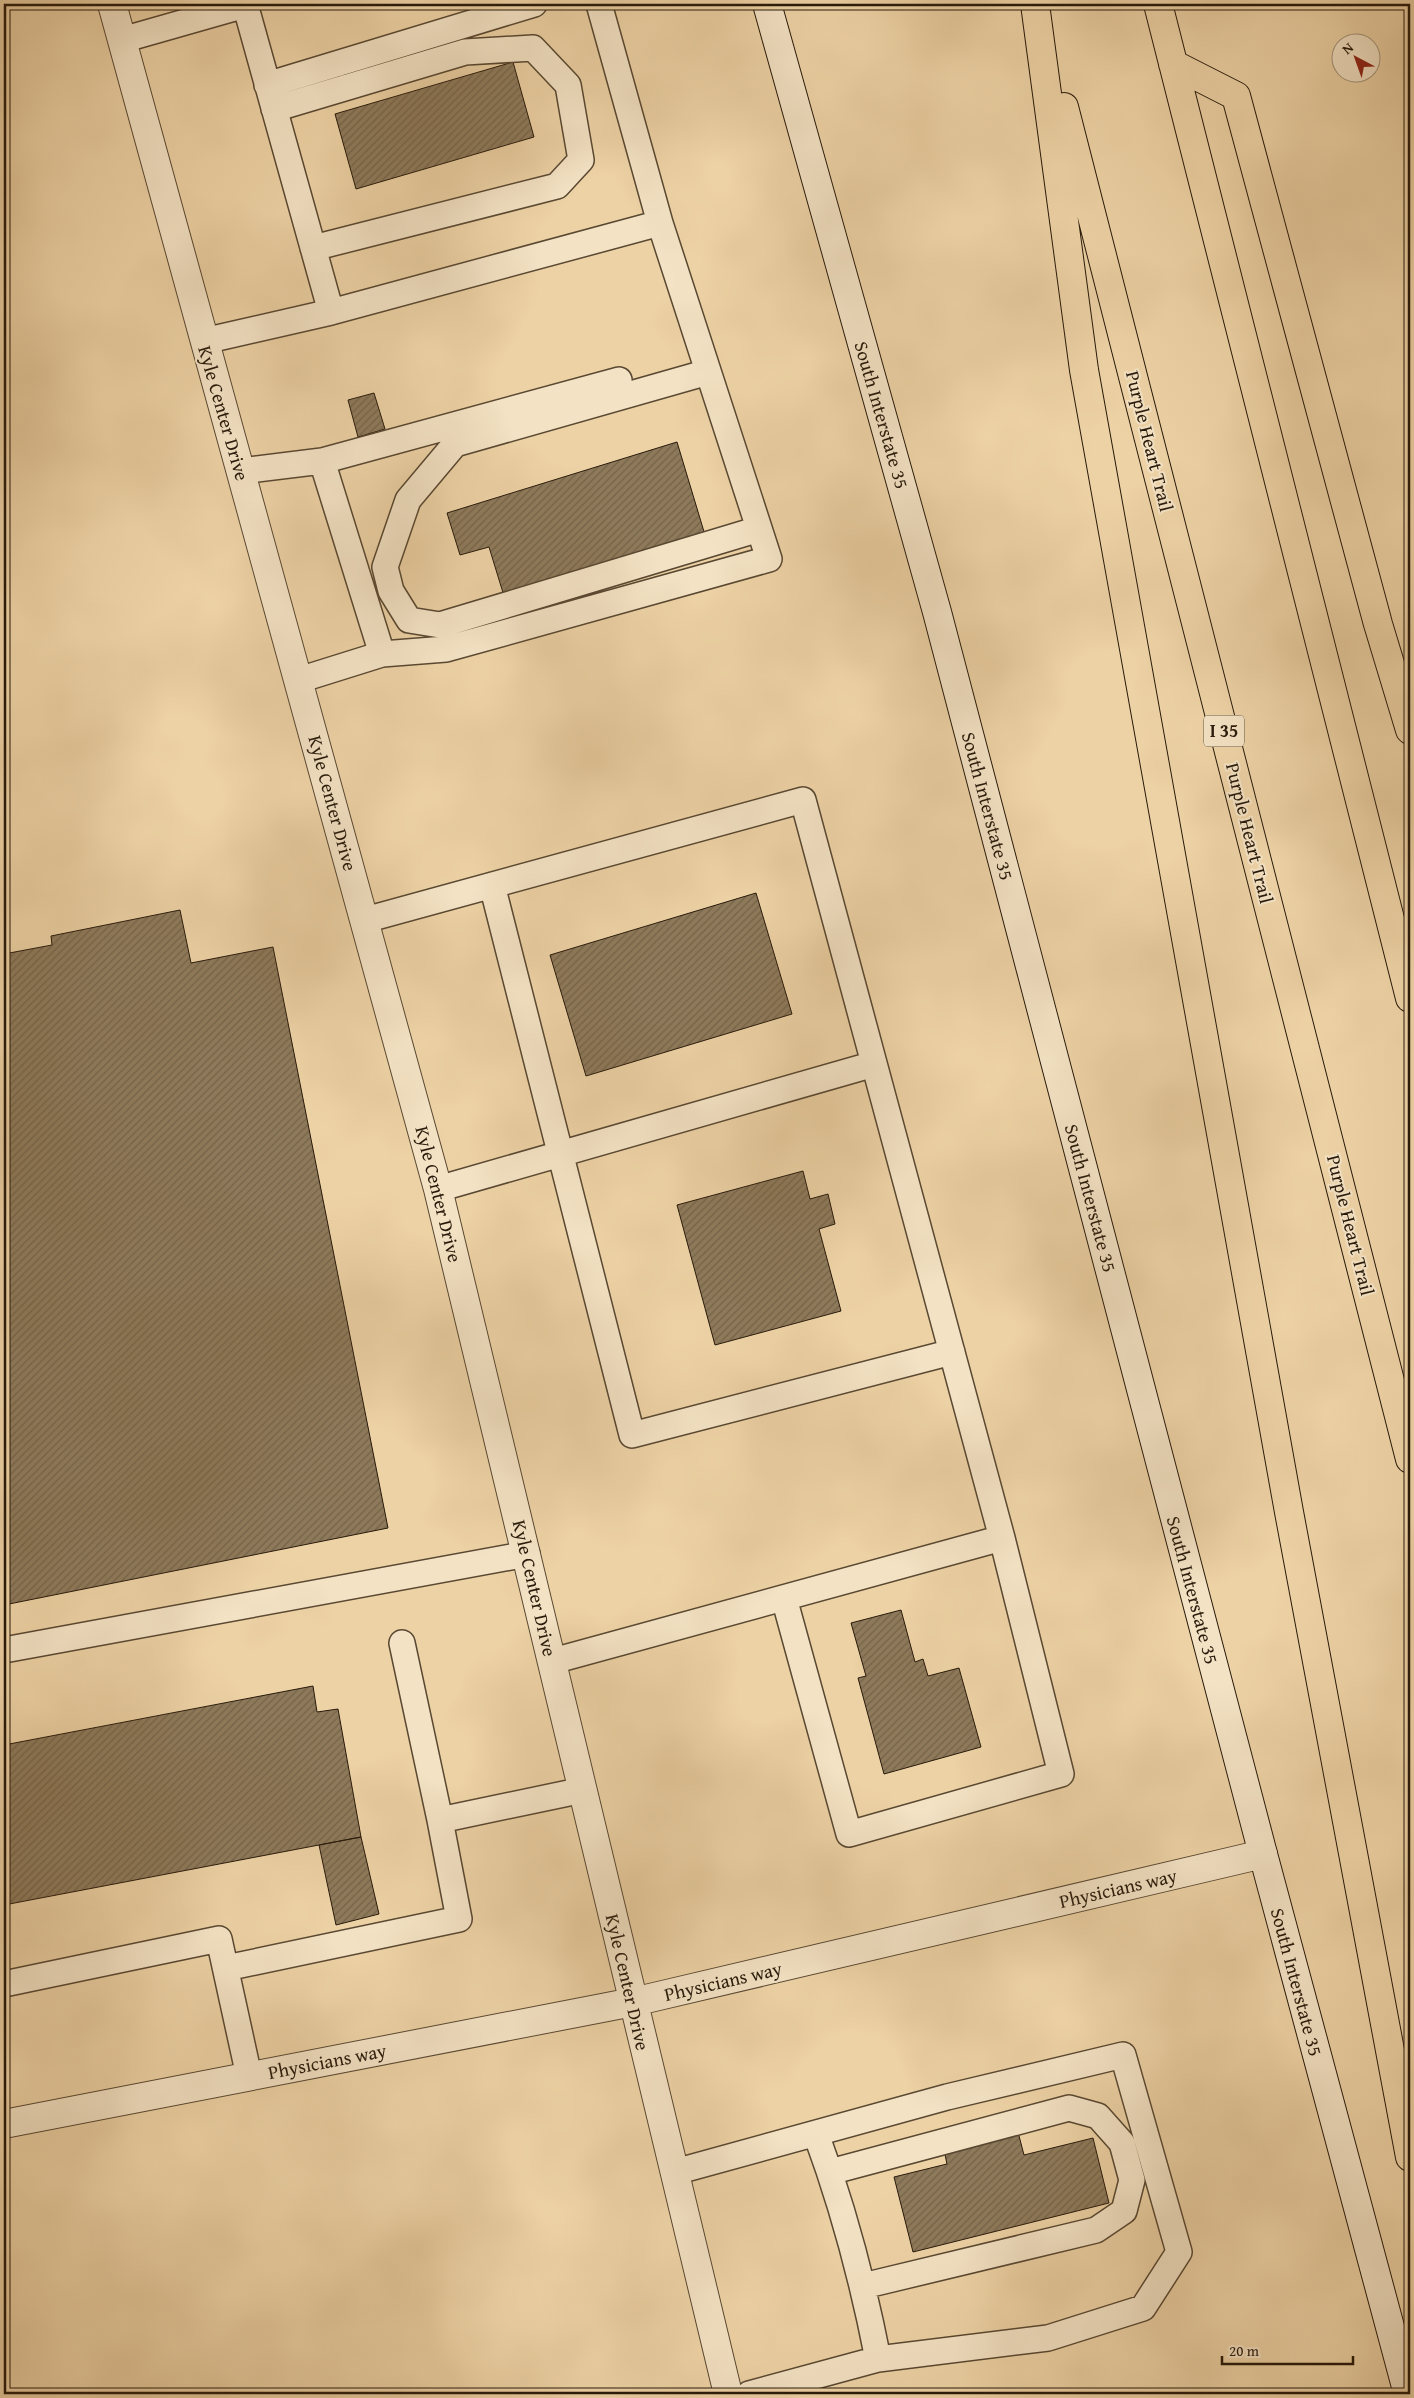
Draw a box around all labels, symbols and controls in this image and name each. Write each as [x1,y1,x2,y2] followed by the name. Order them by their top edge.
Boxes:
[1332,32,1382,82] north arrow
[1337,37,1358,59] text: N
[848,338,916,492] street label: South Interstate 35
[191,342,257,484] street label: Kyle Center Drive
[1119,368,1181,514] street label: Purple Heart Trail
[1204,716,1244,746] road number: I 35
[955,729,1021,883] street label: South Interstate 35
[301,732,365,874] street label: Kyle Center Drive
[1219,760,1281,906] street label: Purple Heart Trail
[1058,1121,1124,1275] street label: South Interstate 35
[409,1123,469,1265] street label: Kyle Center Drive
[1320,1152,1382,1298] street label: Purple Heart Trail
[1160,1513,1226,1667] street label: South Interstate 35
[506,1517,564,1659] street label: Kyle Center Drive
[1056,1861,1180,1915] street label: Physicians way
[1264,1905,1330,2059] street label: South Interstate 35
[599,1911,657,2053] street label: Kyle Center Drive
[661,1954,785,2008] street label: Physicians way
[265,2036,389,2086] street label: Physicians way
[1222,2333,1353,2365] scale bar
[1229,2340,1260,2361] text: 20 m

